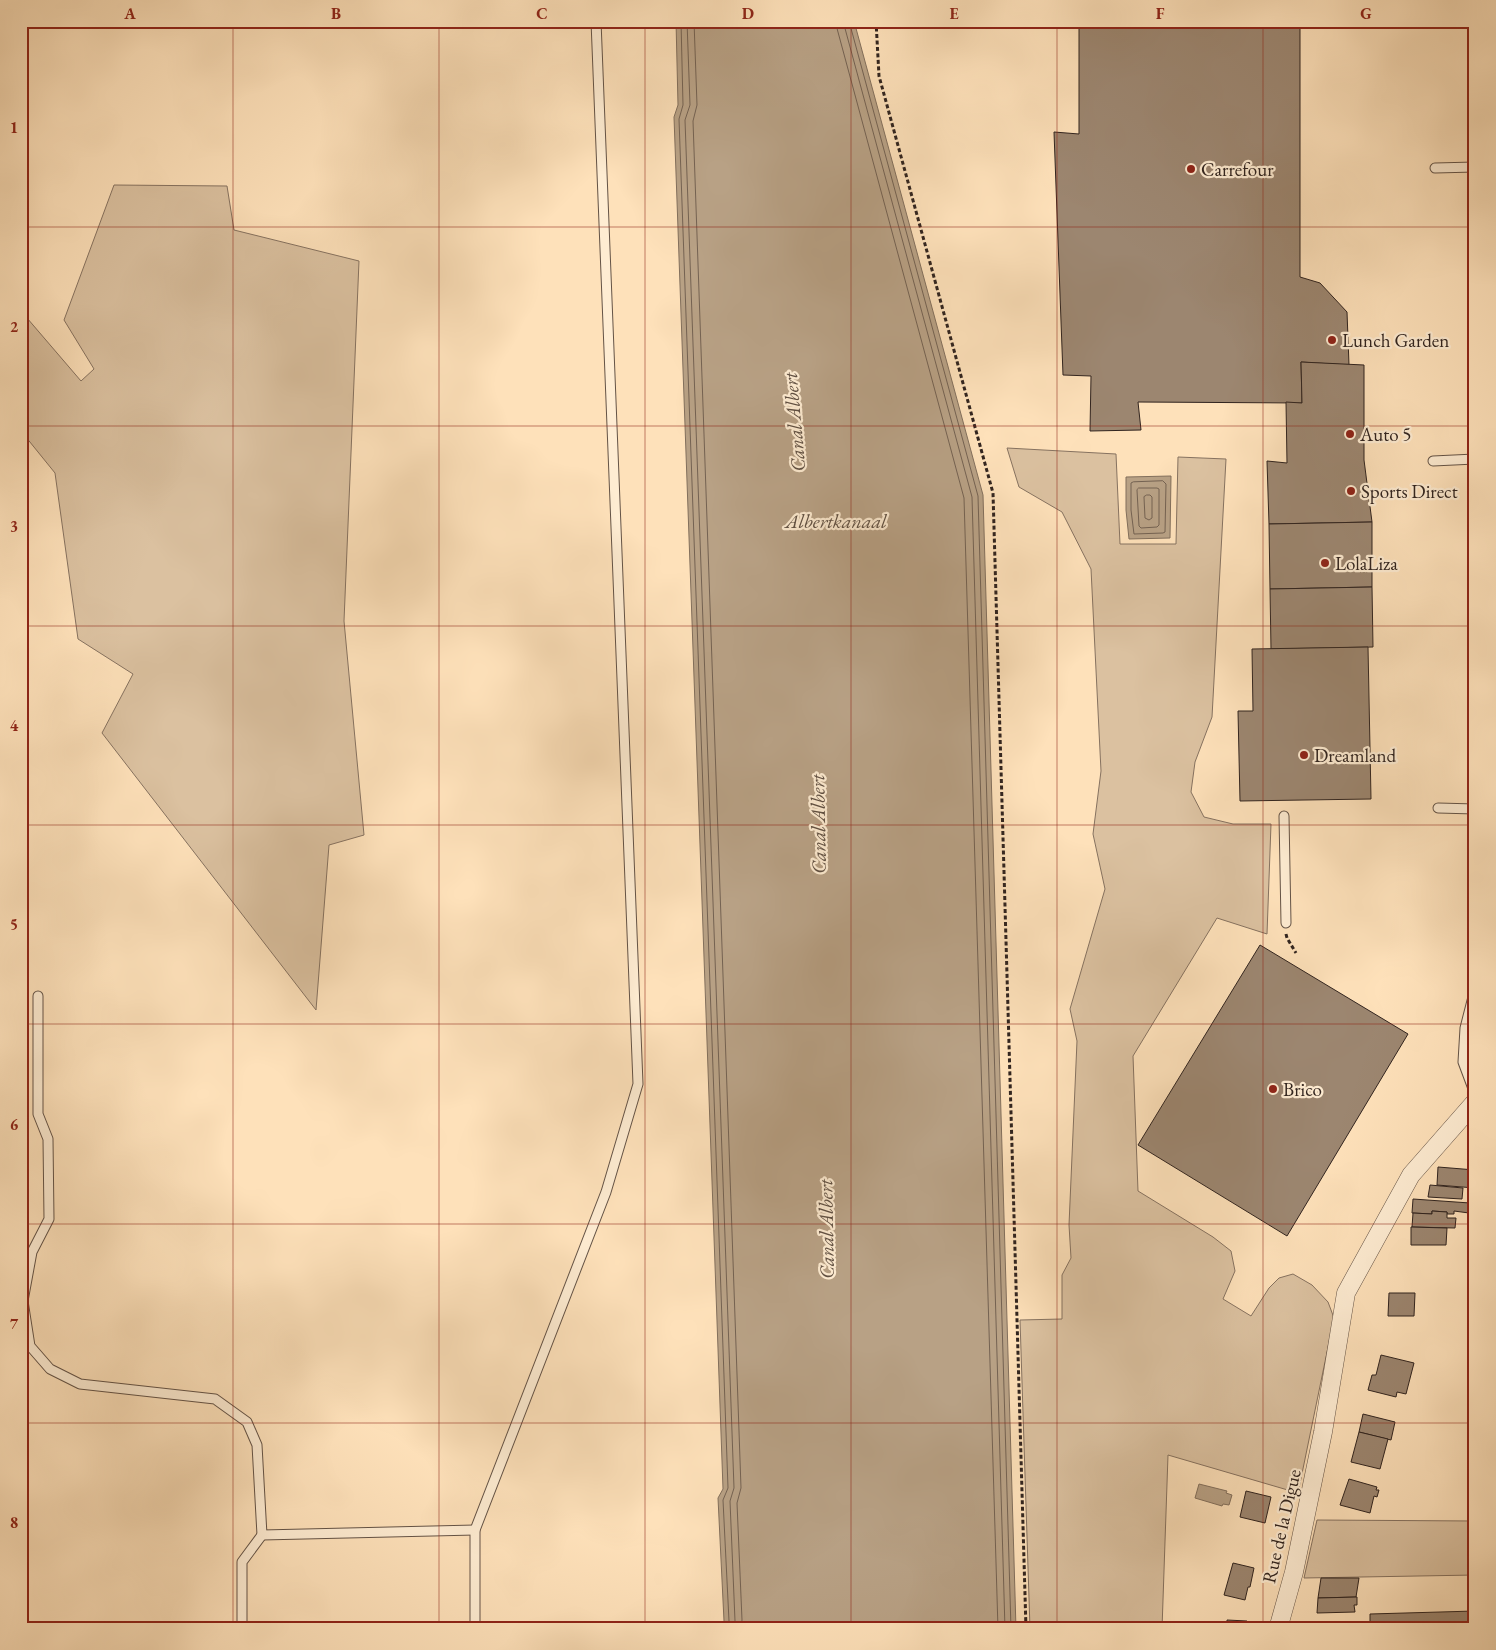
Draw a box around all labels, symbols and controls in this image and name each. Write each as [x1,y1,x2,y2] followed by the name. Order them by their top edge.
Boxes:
[123,3,136,24] text: A
[331,3,341,24] text: B
[536,3,548,24] text: C
[742,3,754,24] text: D
[949,3,959,24] text: E
[1156,3,1165,24] text: F
[1360,3,1372,24] text: G
[10,117,18,138] text: 1
[1201,157,1274,182] place label: Carrefour
[1185,163,1197,175] marker: Carrefour
[10,316,19,337] text: 2
[1342,328,1449,353] place label: Lunch Garden
[1326,334,1338,346] marker: Lunch Garden
[777,370,811,473] water label: Canal Albert
[1359,422,1411,447] place label: Auto 5
[1344,428,1356,440] marker: Auto 5
[1361,479,1458,504] place label: Sports Direct
[1345,485,1357,497] marker: Sports Direct
[783,508,888,534] water label: Albertkanaal
[10,516,18,537] text: 3
[1335,551,1398,576] place label: LolaLiza
[1319,557,1331,569] marker: LolaLiza
[10,715,19,736] text: 4
[1314,743,1397,768] place label: Dreamland
[1298,749,1310,761] marker: Dreamland
[804,773,832,874] water label: Canal Albert
[10,914,18,935] text: 5
[1283,1077,1322,1102] place label: Brico
[1267,1083,1279,1095] marker: Brico
[10,1114,19,1135] text: 6
[812,1178,840,1279] water label: Canal Albert
[10,1313,19,1334] text: 7
[1256,1467,1307,1586] street label: Rue de la Digue
[10,1512,18,1533] text: 8

